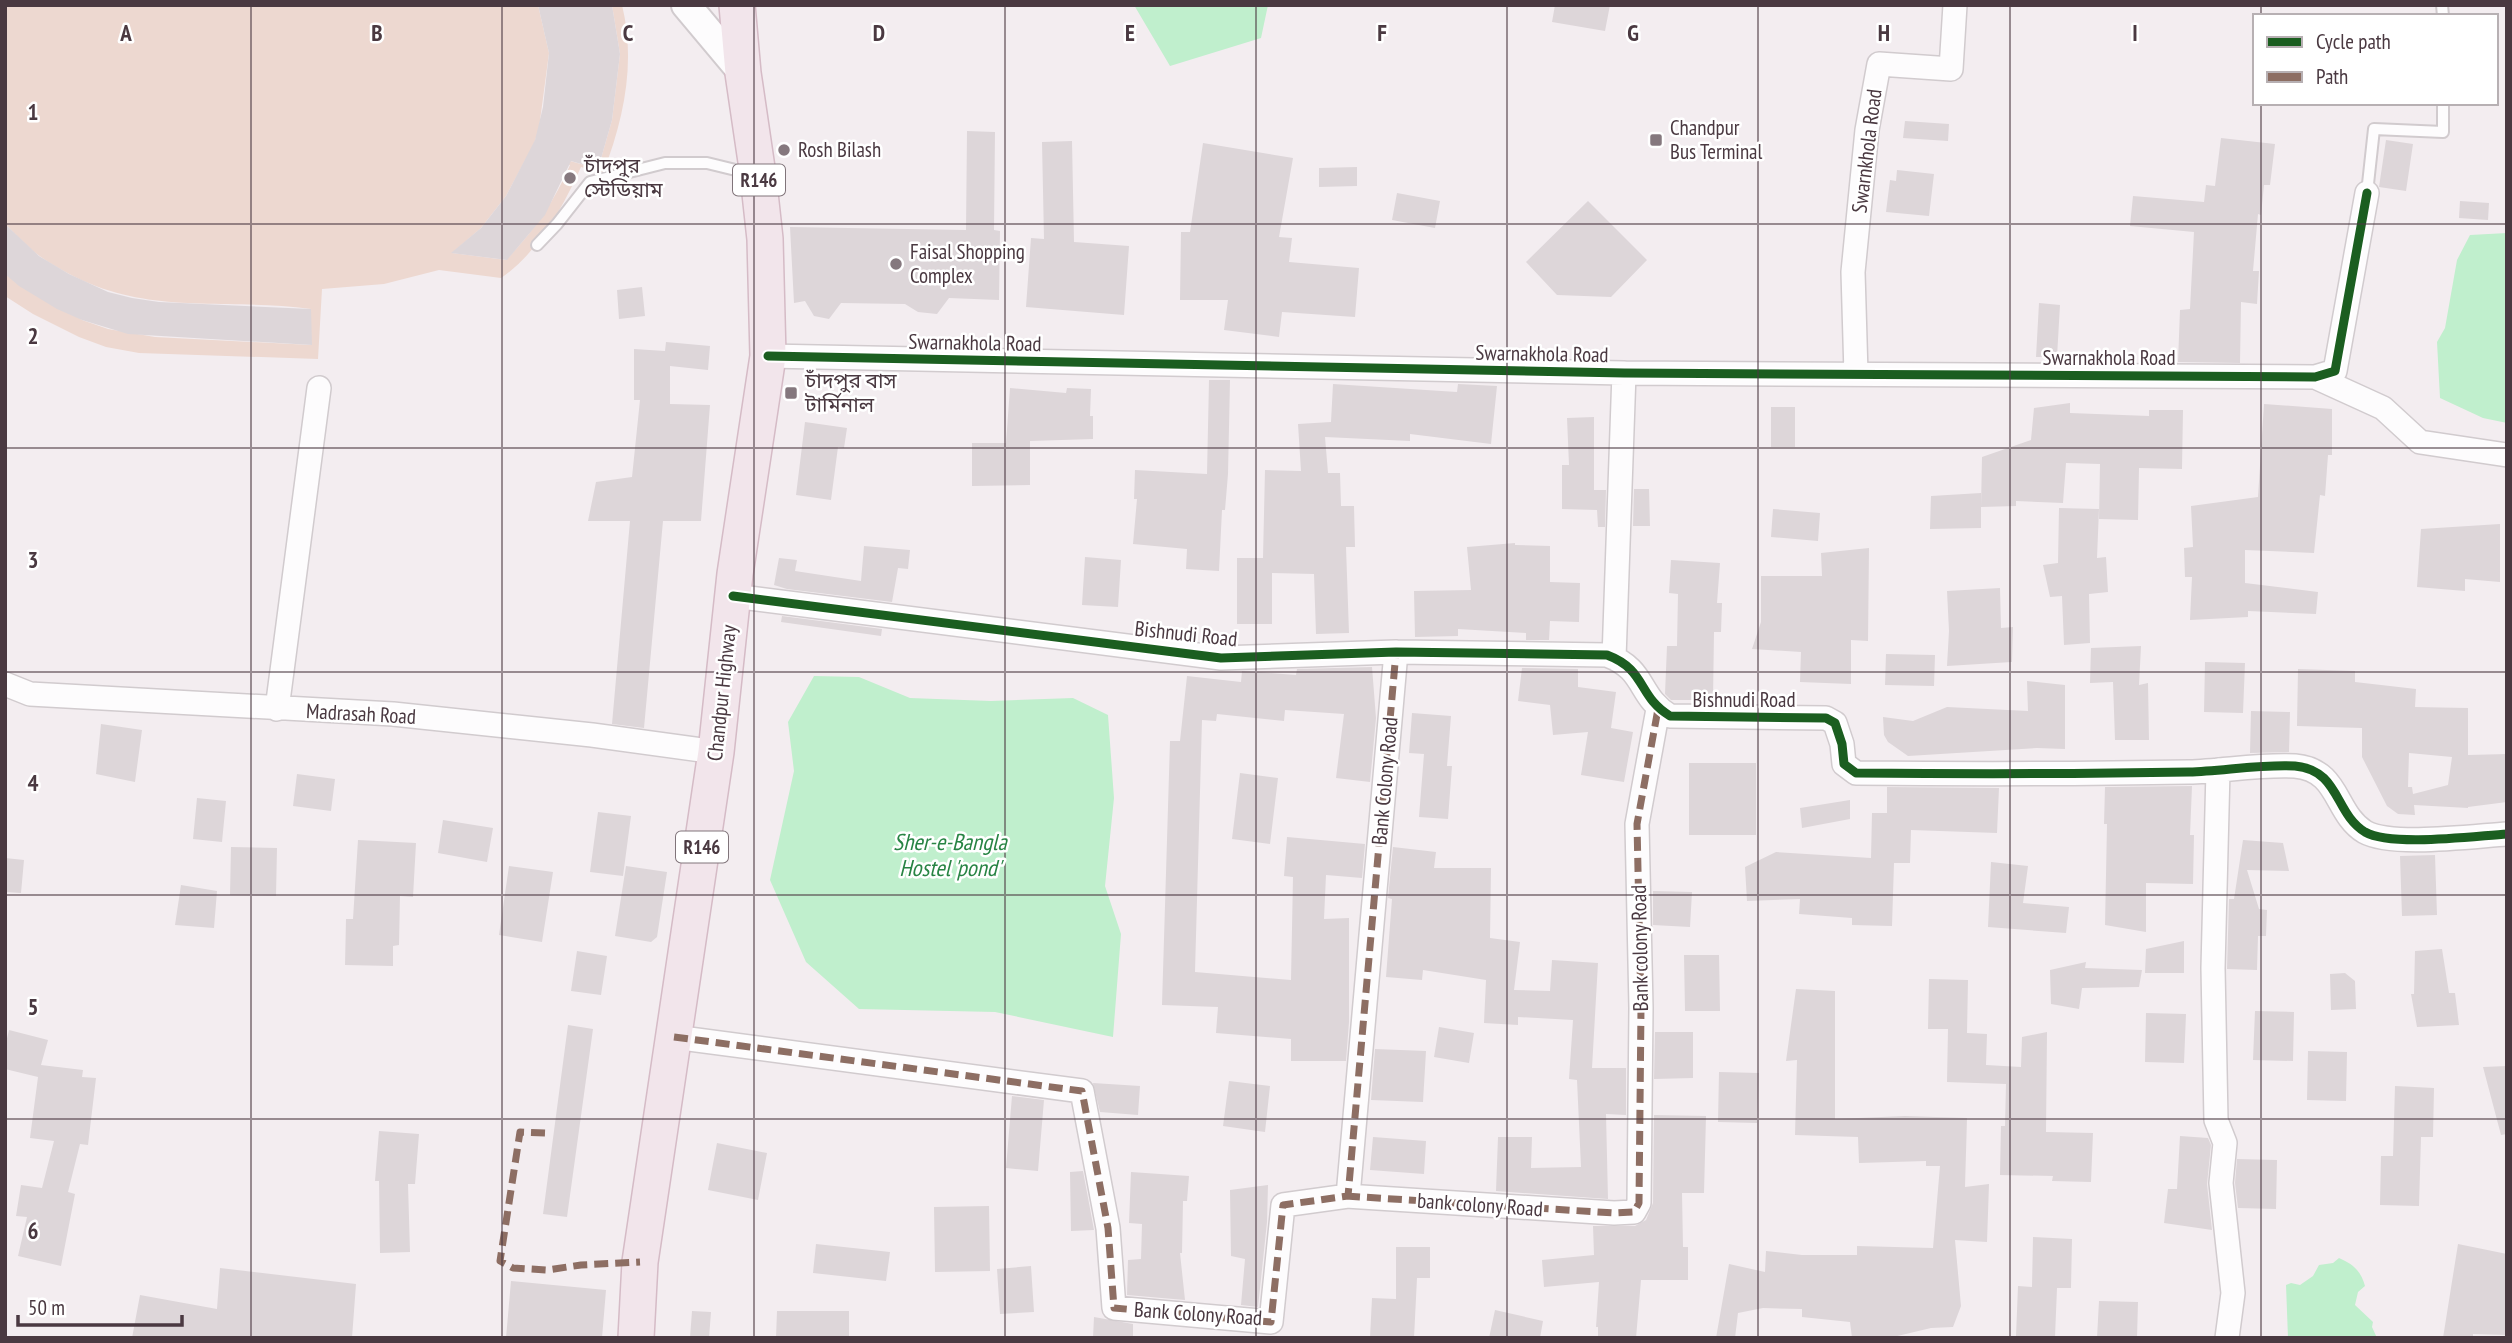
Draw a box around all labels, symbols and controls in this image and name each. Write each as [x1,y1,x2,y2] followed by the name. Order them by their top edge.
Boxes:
[2253,14,2498,105] legend
[119,18,132,47] text: A
[371,18,383,47] text: B
[623,18,634,47] text: C
[873,18,885,47] text: D
[1125,18,1135,47] text: E
[1377,18,1387,47] text: F
[1627,18,1639,47] text: G
[1878,18,1890,47] text: H
[2132,18,2138,47] text: I
[2316,28,2391,55] text: Cycle path
[2316,63,2348,90] text: Path
[1845,87,1888,215] street label: Swarnkhola Road
[28,97,39,126] text: 1
[1670,114,1763,165] place label: Chandpur Bus Terminal
[1648,132,1664,148] marker: Chandpur Bus Terminal
[798,136,881,163] place label: Rosh Bilash
[776,142,792,158] marker: Rosh Bilash
[583,152,664,203] place label: চাঁদপুর স্টেডিয়াম
[733,164,785,196] road number: R146
[562,170,578,186] marker: চাঁদপুর স্টেডিয়াম
[910,238,1025,289] place label: Faisal Shopping Complex
[888,256,904,272] marker: Faisal Shopping Complex
[28,321,39,350] text: 2
[908,328,1042,357] street label: Swarnakhola Road
[1475,339,1609,368] street label: Swarnakhola Road
[2042,344,2176,371] street label: Swarnakhola Road
[804,367,898,418] place label: চাঁদপুর বাস টার্মিনাল
[783,385,799,401] marker: চাঁদপুর বাস টার্মিনাল
[28,545,39,574] text: 3
[1133,615,1239,652] street label: Bishnudi Road
[701,623,742,762] street label: Chandpur Highway
[1692,686,1796,713] street label: Bishnudi Road
[305,697,417,730] street label: Madrasah Road
[1365,716,1404,846] street label: Bank Colony Road
[28,768,39,797] text: 4
[893,827,1008,882] water label: Sher-e-Bangla Hostel 'pond'
[676,832,728,862] road number: R146
[1625,885,1654,1012] street label: Bank colony Road
[28,992,39,1021] text: 5
[1416,1187,1544,1222] street label: bank colony Road
[28,1216,39,1245] text: 6
[18,1284,182,1328] scale bar
[28,1294,65,1321] text: 50 m
[1133,1296,1263,1331] street label: Bank Colony Road

